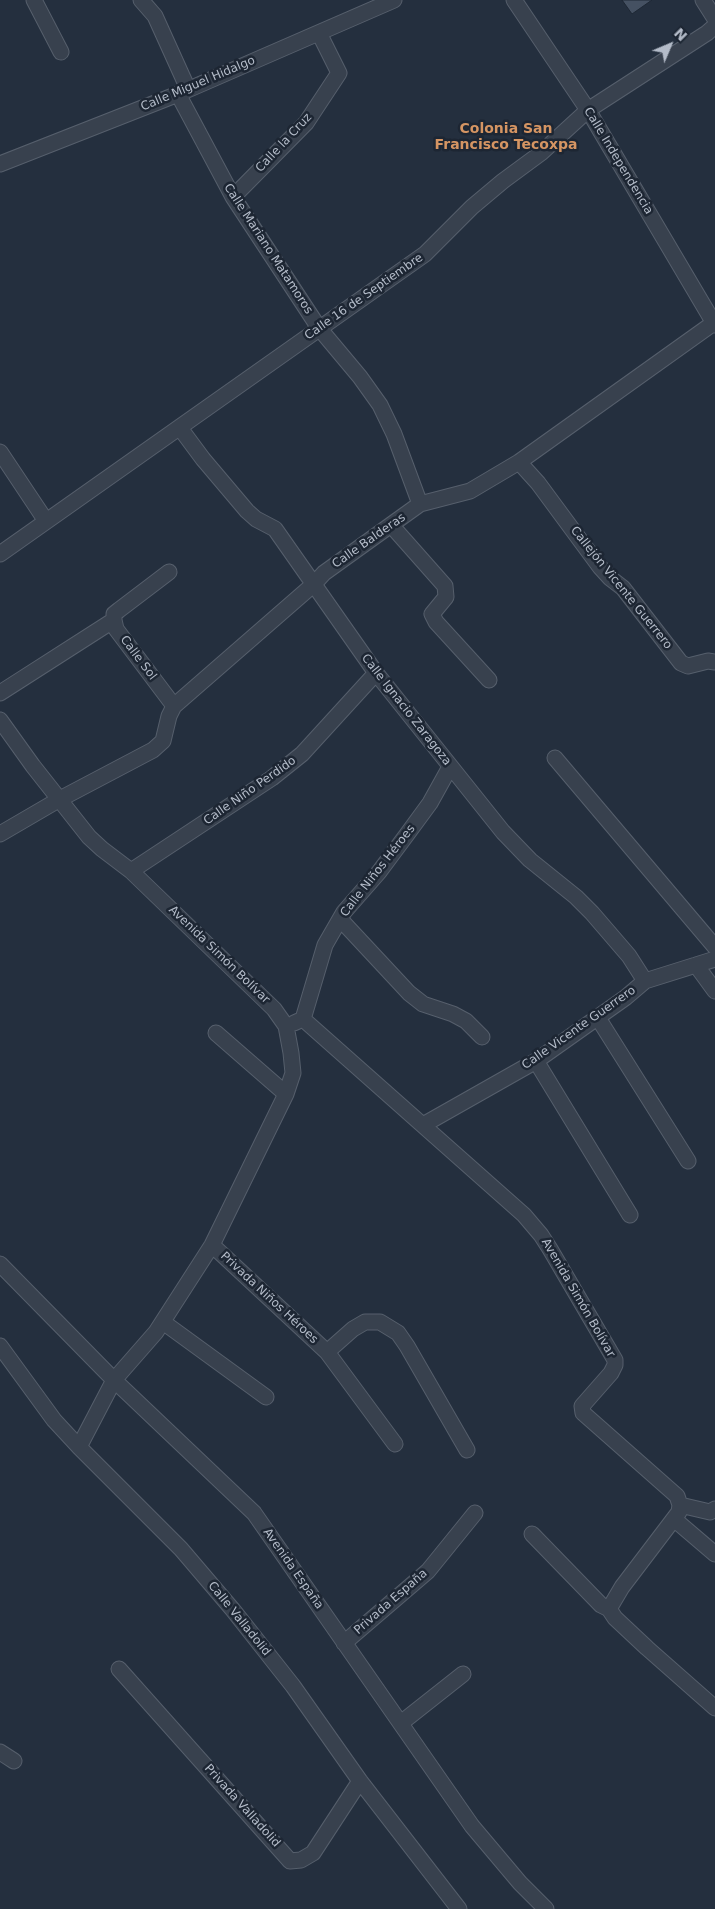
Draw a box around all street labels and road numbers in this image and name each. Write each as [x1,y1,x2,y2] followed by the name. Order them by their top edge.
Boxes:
[139,53,257,115] street label: Calle Miguel Hidalgo
[580,105,656,217] street label: Calle Independencia
[253,111,315,175] street label: Calle la Cruz
[220,181,316,317] street label: Calle Mariano Matamoros
[302,251,426,343] street label: Calle 16 de Septiembre
[330,510,408,572] street label: Calle Balderas
[567,524,675,652] street label: Callejón Vicente Guerrero
[117,633,159,683] street label: Calle Sol
[358,651,454,769] street label: Calle Ignacio Zaragoza
[201,754,299,828] street label: Calle Niño Perdido
[338,822,418,920] street label: Calle Niños Héroes
[166,903,272,1007] street label: Avenida Simón Bolívar
[519,983,639,1073] street label: Calle Vicente Guerrero
[538,1236,618,1360] street label: Avenida Simón Bolívar
[217,1249,321,1347] street label: Privada Niños Héroes
[260,1526,326,1612] street label: Avenida España
[351,1566,431,1638] street label: Privada España
[205,1579,273,1659] street label: Calle Valladolid
[201,1762,283,1850] street label: Privada Valladolid

